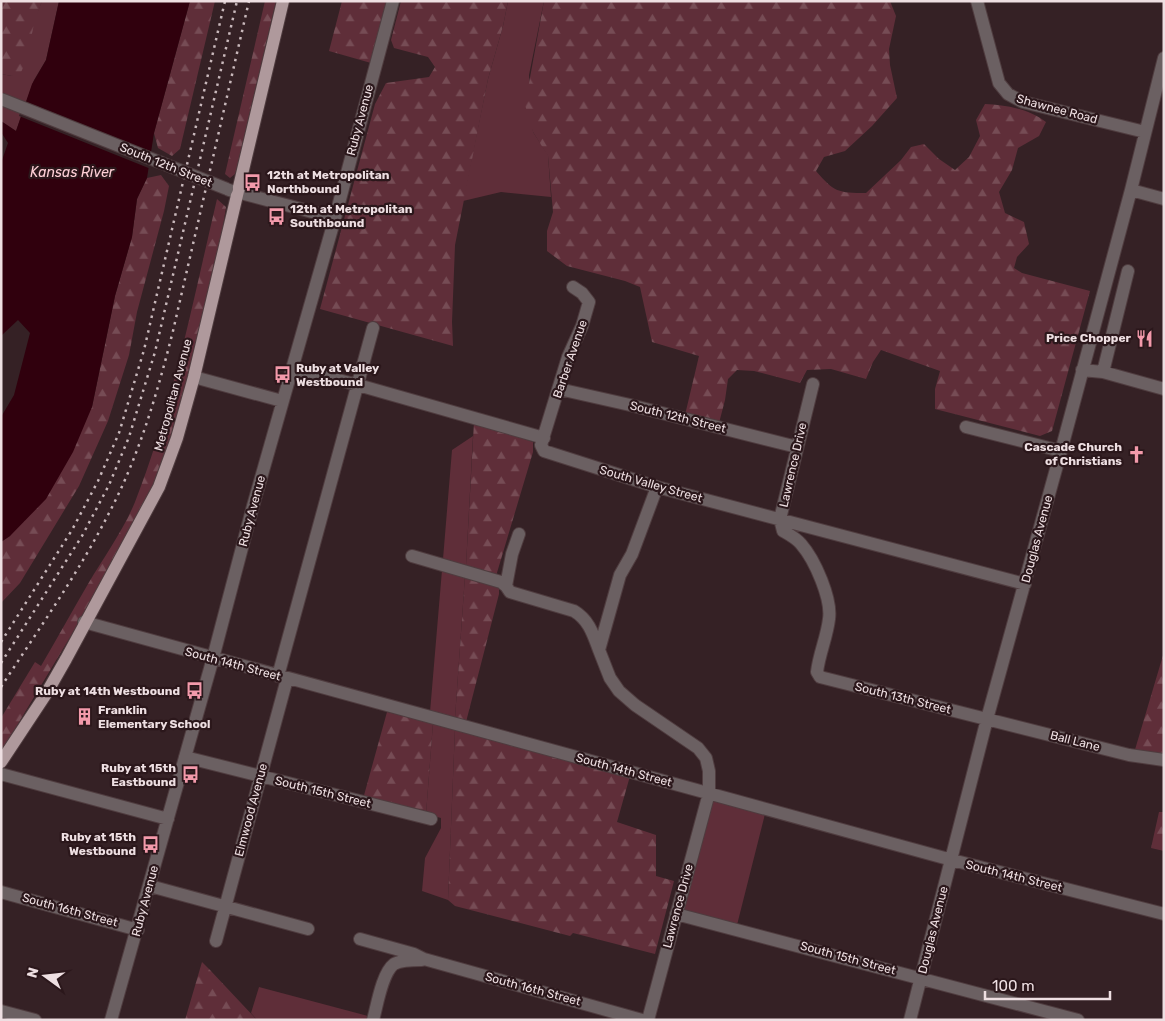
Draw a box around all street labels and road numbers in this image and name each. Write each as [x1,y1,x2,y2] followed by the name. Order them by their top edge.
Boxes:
[344,83,376,157] street label: Ruby Avenue
[1015,91,1099,127] street label: Shawnee Road
[118,140,214,190] street label: South 12th Street
[550,318,590,400] street label: Barber Avenue
[151,337,195,453] street label: Metropolitan Avenue
[629,398,728,436] street label: South 12th Street
[776,421,810,509] street label: Lawrence Drive
[598,463,704,505] street label: South Valley Street
[236,474,268,548] street label: Ruby Avenue
[1019,494,1055,584] street label: Douglas Avenue
[183,644,283,684] street label: South 14th Street
[854,679,953,717] street label: South 13th Street
[1049,728,1102,754] street label: Ball Lane
[574,750,674,790] street label: South 14th Street
[232,762,270,858] street label: Elmwood Avenue
[274,773,373,811] street label: South 15th Street
[964,857,1064,895] street label: South 14th Street
[660,862,696,950] street label: Lawrence Drive
[129,864,161,938] street label: Ruby Avenue
[915,884,951,975] street label: Douglas Avenue
[21,890,120,930] street label: South 16th Street
[799,939,898,978] street label: South 15th Street
[484,969,583,1009] street label: South 16th Street

